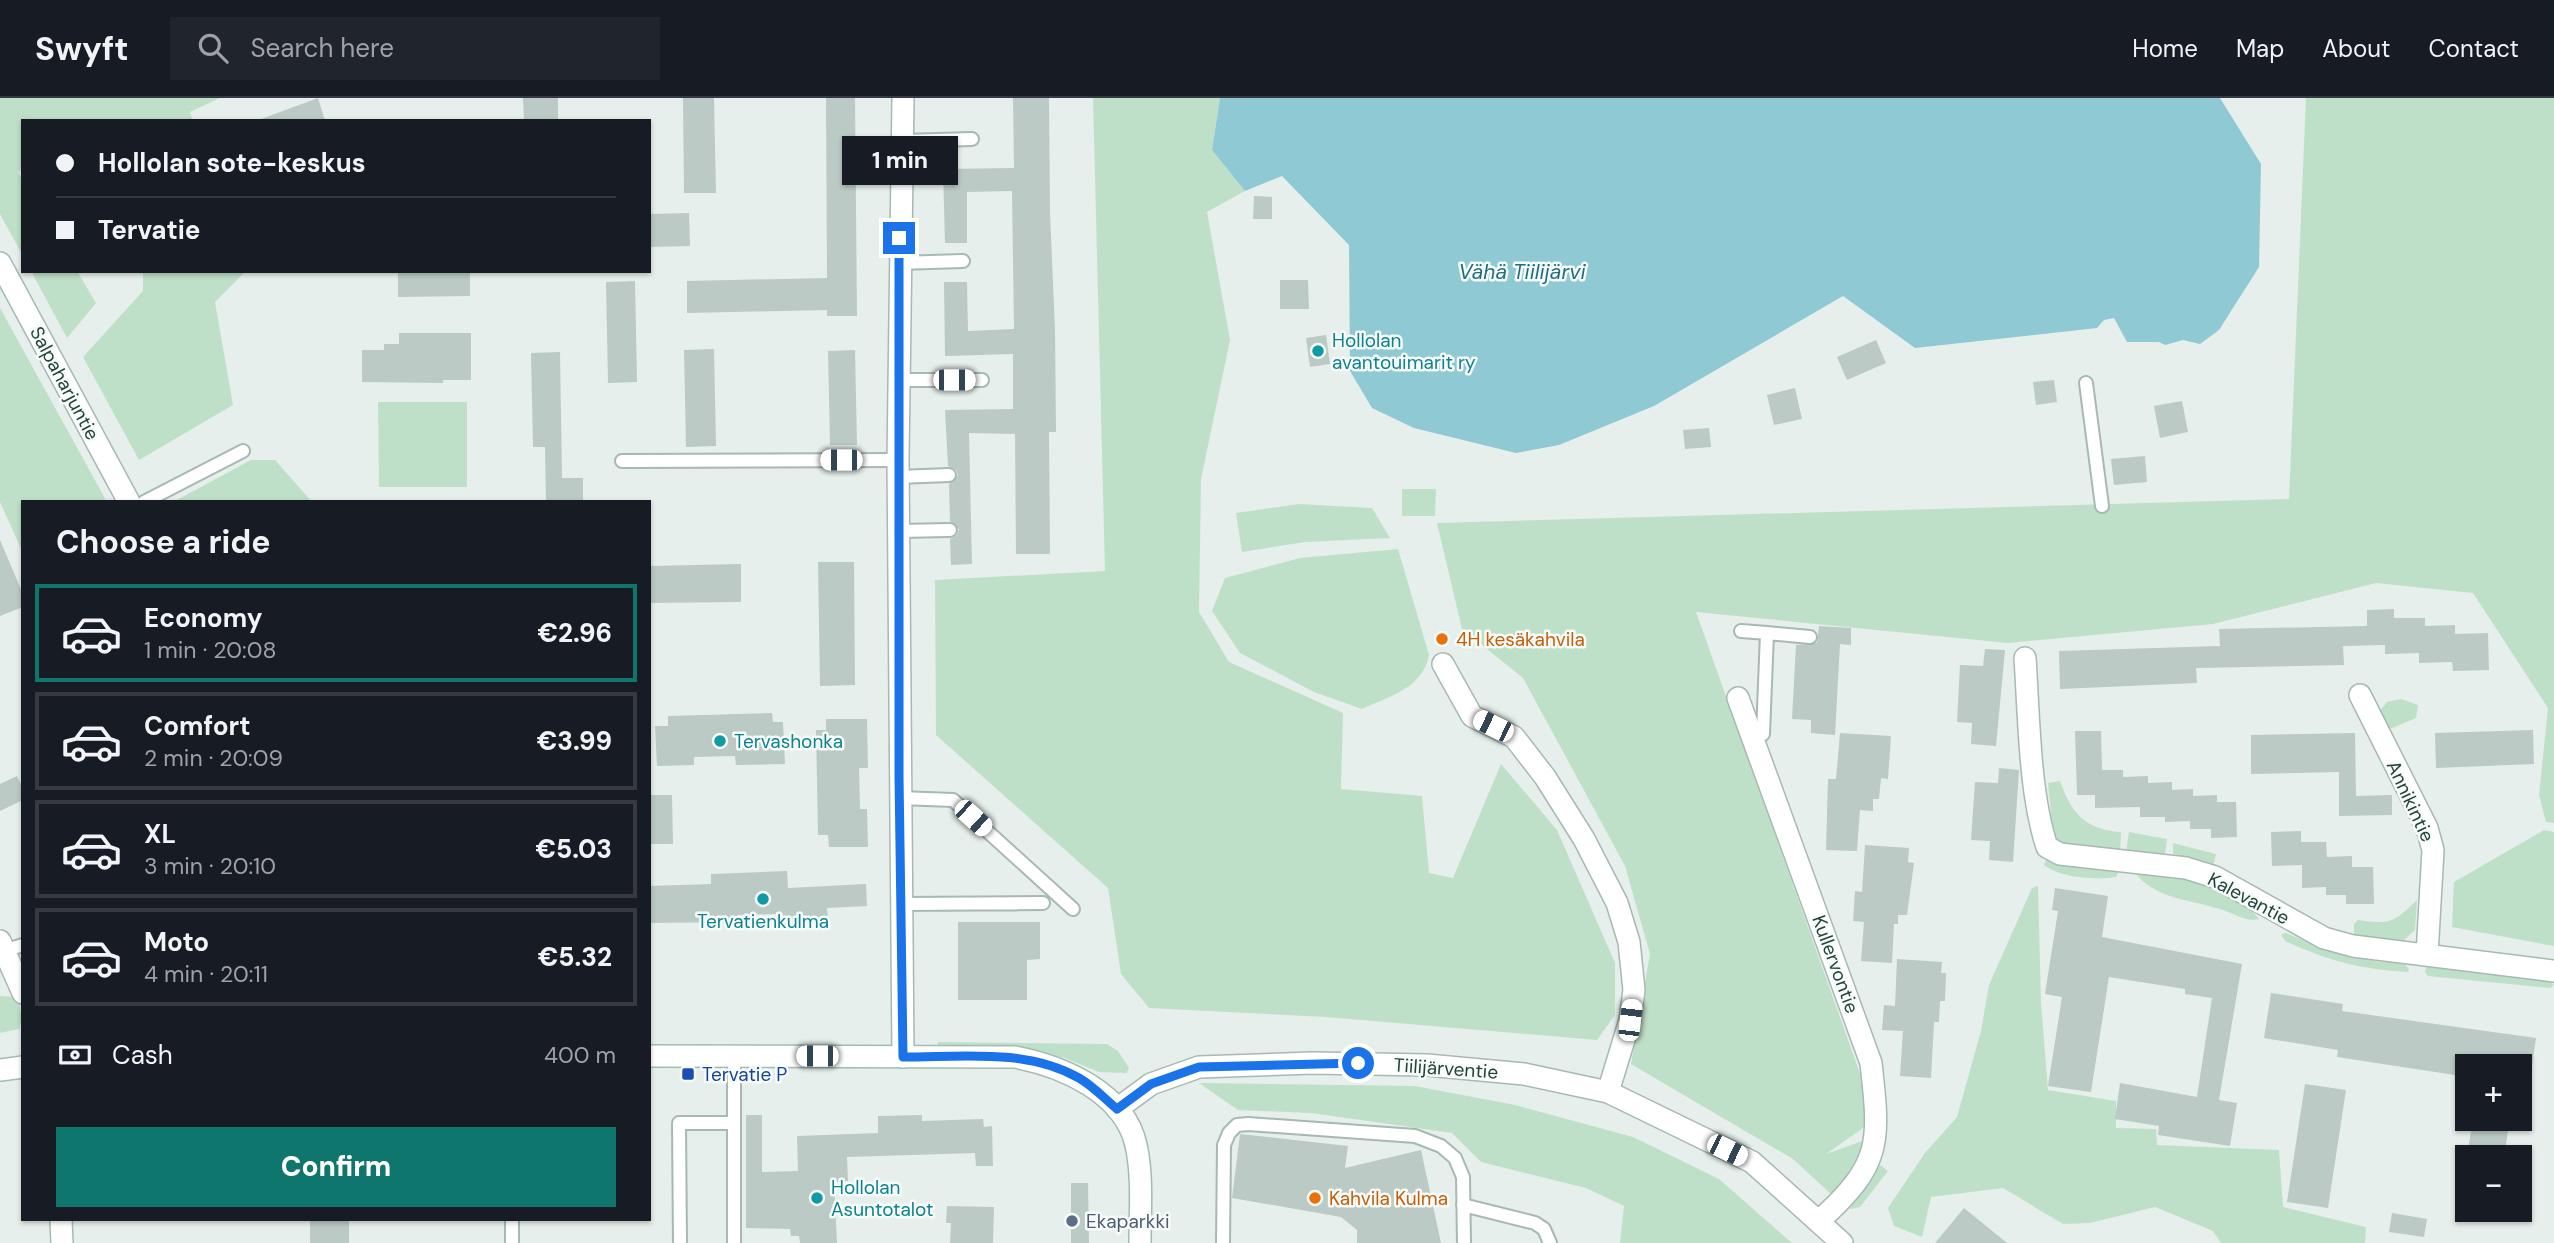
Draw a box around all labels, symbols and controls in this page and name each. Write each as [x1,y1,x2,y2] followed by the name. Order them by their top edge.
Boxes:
[170,17,660,80] search box
[35,27,128,70] text: Swyft
[194,29,232,67] icon: search
[250,31,394,65] text: Search here
[2132,33,2198,64] text: Home
[2236,33,2284,64] text: Map
[2322,33,2391,64] text: About
[2429,33,2519,64] text: Contact
[841,136,957,186] callout: 1 min
[872,145,928,175] text: 1 min
[98,146,366,180] text: Hollolan sote-keskus
[98,213,201,247] text: Tervatie
[883,222,915,254] route end
[1458,258,1587,286] water label: Vähä Tiilijärvi
[24,322,105,444] street label: Salpaharjuntie
[1332,328,1476,375] place label: Hollolan avantouimarit ry
[1310,343,1326,359] marker: Hollolan avantouimarit ry
[934,370,976,391] car
[821,450,863,471] car
[56,521,271,563] text: Choose a ride
[144,601,262,635] text: Economy
[60,602,123,665] icon: car
[537,616,612,650] text: €2.96
[1456,627,1585,652] place label: 4H kesäkahvila
[1434,631,1450,647] marker: 4H kesäkahvila
[144,635,276,665] text: 1 min · 20:08
[1470,707,1517,745] car
[144,709,250,743] text: Comfort
[60,710,123,773] icon: car
[537,724,612,758] text: €3.99
[734,729,843,754] place label: Tervashonka
[712,733,728,749] marker: Tervashonka
[144,743,283,773] text: 2 min · 20:09
[2381,757,2440,846] street label: Annikintie
[951,796,996,840] car
[144,817,176,851] text: XL
[60,818,123,881] icon: car
[536,832,612,866] text: €5.03
[144,851,276,881] text: 3 min · 20:10
[2203,866,2294,930] street label: Kalevantie
[755,891,771,907] marker: Tervatienkulma
[697,909,829,934] place label: Tervatienkulma
[1806,912,1865,1017] street label: Kullervontie
[144,925,209,959] text: Moto
[60,926,123,989] icon: car
[538,940,612,974] text: €5.32
[144,959,268,989] text: 4 min · 20:11
[1618,998,1643,1042] car
[56,1036,94,1074] icon: cash
[112,1038,173,1072] text: Cash
[544,1040,616,1070] text: 400 m
[797,1046,839,1067] car
[1342,1047,1374,1079] route start
[1393,1052,1499,1085] street label: Tiilijärventie
[2455,1054,2532,1222] map controls
[2455,1054,2532,1131] button: +
[702,1062,787,1087] place label: Tervatie P
[680,1066,696,1082] marker: Tervatie P
[56,1127,616,1207] button: Confirm
[1704,1131,1751,1169] car
[2455,1145,2532,1222] button: −
[831,1175,933,1222] place label: Hollolan Asuntotalot
[1329,1186,1448,1211] place label: Kahvila Kulma
[809,1190,825,1206] marker: Hollolan Asuntotalot
[1307,1190,1323,1206] marker: Kahvila Kulma
[1086,1209,1170,1234] place label: Ekaparkki
[1064,1213,1080,1229] marker: Ekaparkki

